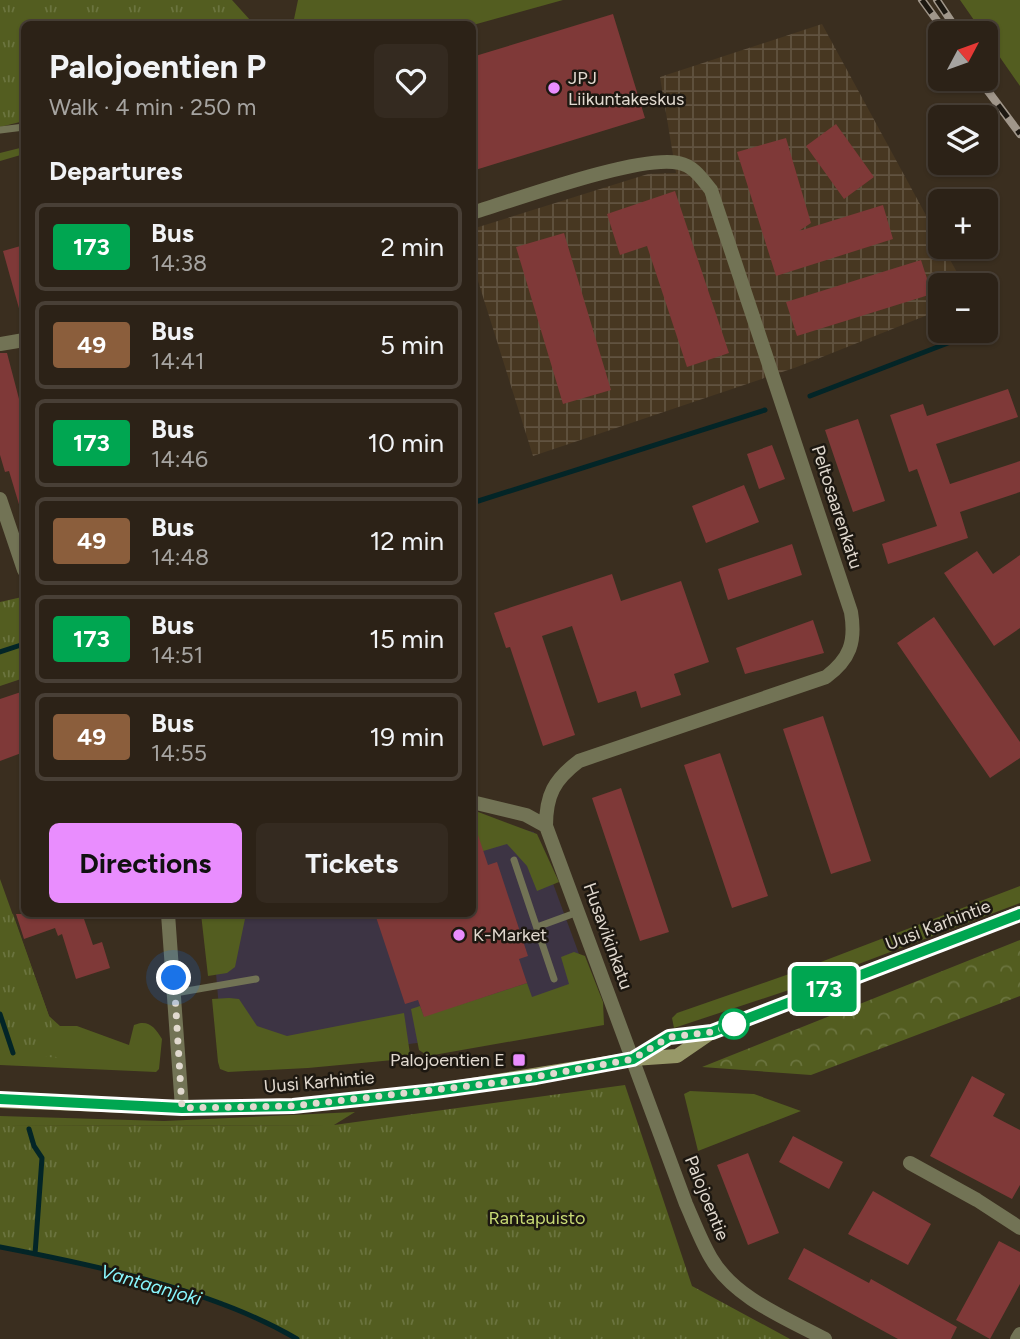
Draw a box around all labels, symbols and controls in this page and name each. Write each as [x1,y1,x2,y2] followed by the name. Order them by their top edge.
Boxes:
[928,21,998,91] north arrow
[928,21,998,343] map controls
[374,44,448,118] button: heart
[49,47,266,86] text: Palojoentien P
[568,67,684,110] place label: JPJ Liikuntakeskus
[546,80,562,96] marker: JPJ Liikuntakeskus
[49,93,256,121] text: Walk · 4 min · 250 m
[928,105,998,175] button: layers
[49,155,183,187] text: Departures
[928,189,998,259] button: +
[151,217,194,249] text: Bus
[380,231,444,263] text: 2 min
[73,232,110,261] text: 173
[151,249,207,277] text: 14:38
[928,273,998,343] button: −
[151,315,194,347] text: Bus
[380,329,444,361] text: 5 min
[77,330,106,359] text: 49
[151,347,204,375] text: 14:41
[151,413,194,445] text: Bus
[368,427,444,459] text: 10 min
[73,428,110,457] text: 173
[807,442,867,572] street label: Peltosaarenkatu
[151,445,208,473] text: 14:46
[151,511,194,543] text: Bus
[370,525,444,557] text: 12 min
[77,526,106,555] text: 49
[151,543,209,571] text: 14:48
[151,609,194,641] text: Bus
[369,623,444,655] text: 15 min
[73,624,110,653] text: 173
[151,641,203,669] text: 14:51
[151,707,194,739] text: Bus
[369,721,444,753] text: 19 min
[77,722,106,751] text: 49
[151,739,207,767] text: 14:55
[49,823,242,903] button: Directions
[256,823,448,903] button: Tickets
[579,880,637,992] street label: Husavikinkatu
[882,895,994,955] street label: Uusi Karhintie
[473,924,547,946] place label: K-Market
[451,927,467,943] marker: K-Market
[156,960,191,995] your location
[784,966,864,1012] line badge: 173
[806,974,842,1003] text: 173
[719,1009,749,1039] unlabelled marker
[390,1049,505,1071] place label: Palojoentien E
[511,1052,527,1068] marker: Palojoentien E
[263,1066,375,1098] street label: Uusi Karhintie
[680,1152,734,1244] street label: Palojoentie
[489,1207,585,1229] park label: Rantapuisto
[98,1260,205,1311] water label: Vantaanjoki

